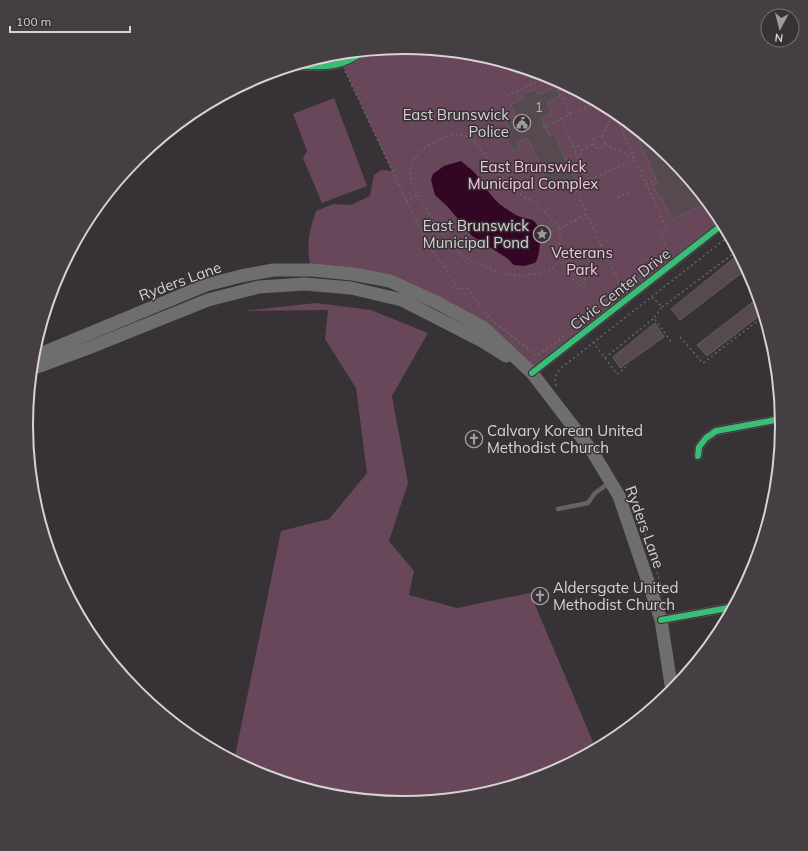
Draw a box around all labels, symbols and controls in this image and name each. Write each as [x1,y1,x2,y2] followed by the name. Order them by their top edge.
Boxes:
[10,8,130,34] scale bar
[760,8,800,48] north arrow
[16,14,51,29] text: 100 m
[774,30,784,45] text: N
[535,99,543,115] house number: 1
[403,105,509,141] place label: East Brunswick Police
[512,113,532,133] public building icon: East Brunswick Police
[468,157,598,193] park label: East Brunswick Municipal Complex
[423,216,529,252] place label: East Brunswick Municipal Pond
[532,224,552,244] place icon: East Brunswick Municipal Pond
[551,243,613,279] park label: Veterans Park
[566,244,674,334] street label: Civic Center Drive
[136,257,224,305] street label: Ryders Lane
[487,421,643,457] place label: Calvary Korean United Methodist Church
[464,429,484,449] church icon: Calvary Korean United Methodist Church
[621,483,669,571] street label: Ryders Lane
[553,578,679,614] place label: Aldersgate United Methodist Church
[530,586,550,606] church icon: Aldersgate United Methodist Church

